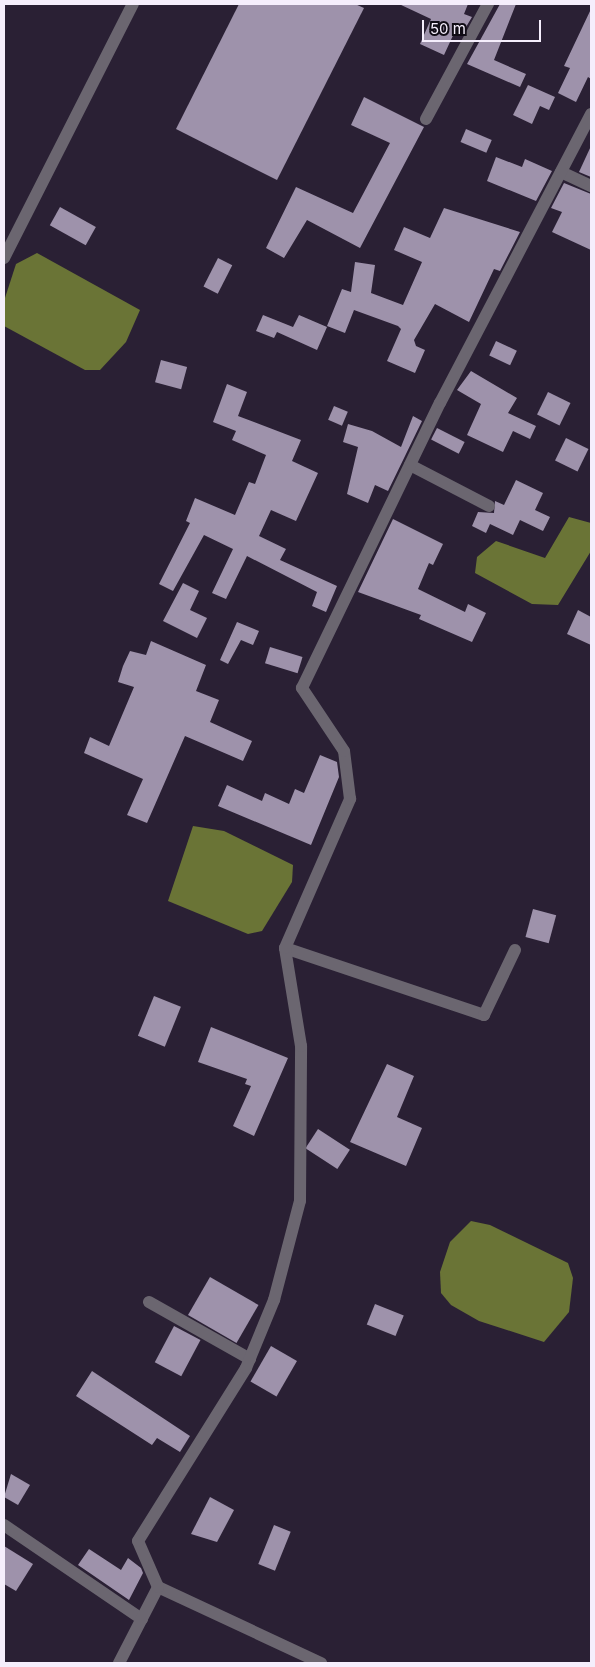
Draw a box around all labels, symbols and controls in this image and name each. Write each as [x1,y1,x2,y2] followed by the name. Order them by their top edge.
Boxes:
[425,10,544,42] scale bar
[430,19,466,38] text: 50 m

